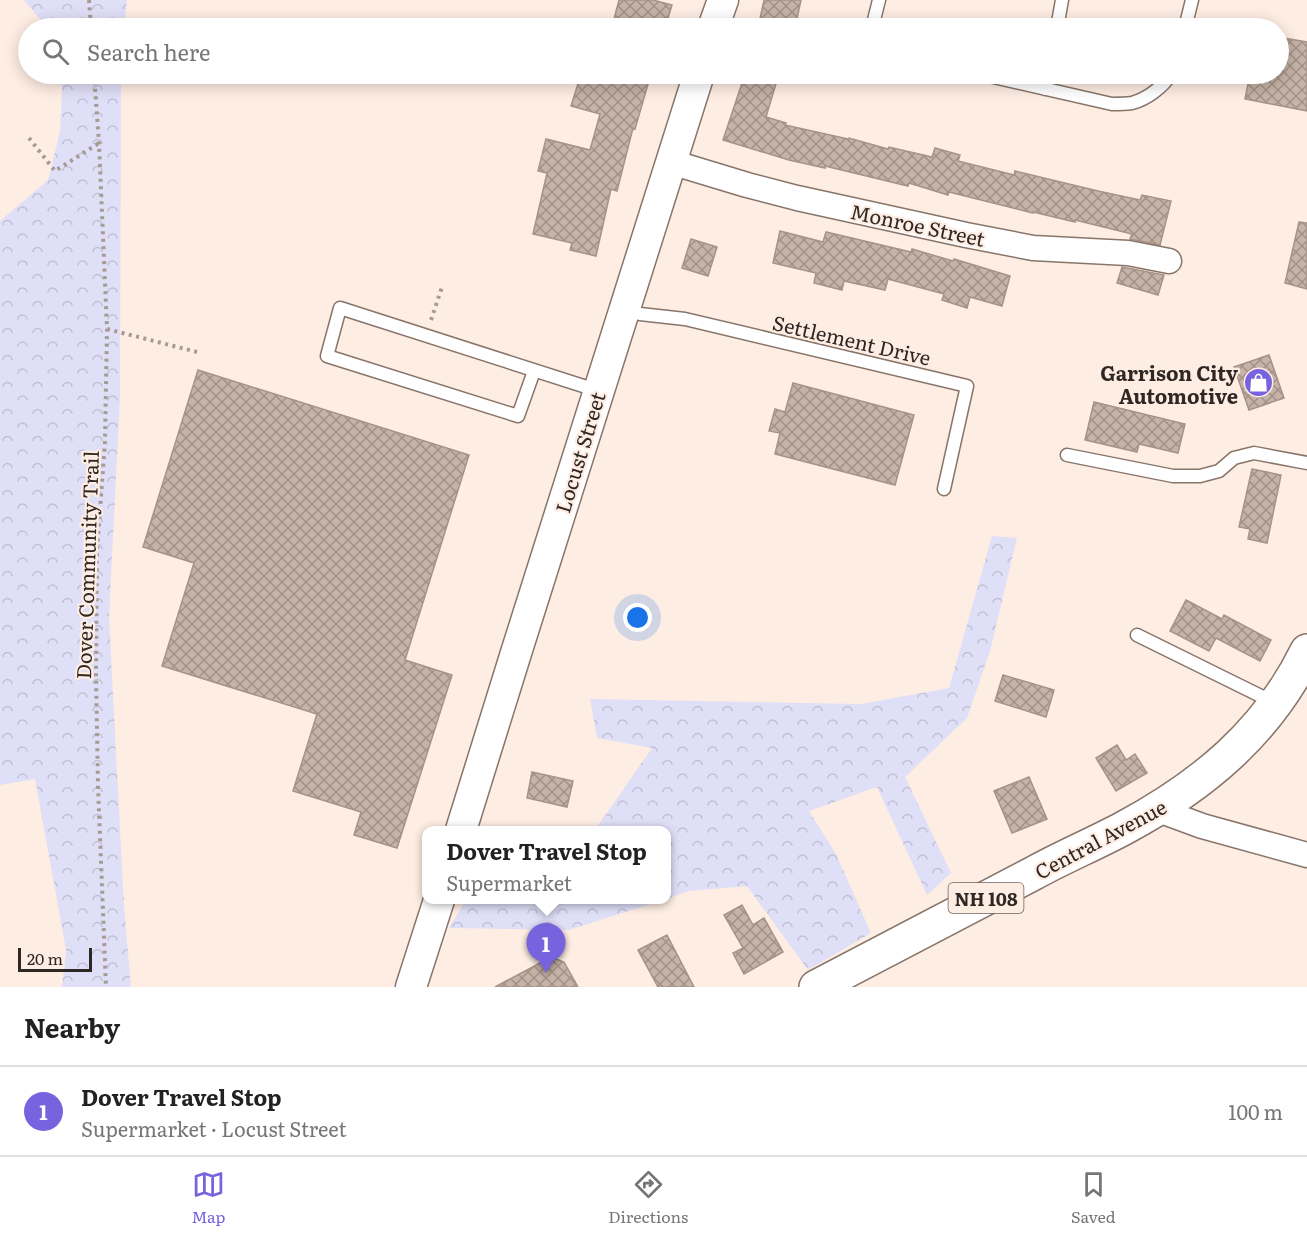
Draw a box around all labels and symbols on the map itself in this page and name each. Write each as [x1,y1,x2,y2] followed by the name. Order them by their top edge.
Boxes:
[848,195,988,253] street label: Monroe Street
[770,306,934,372] street label: Settlement Drive
[1100,357,1239,410] place label: Garrison City Automotive
[1243,367,1275,399] shop icon: Garrison City Automotive
[546,388,612,516] street label: Locust Street
[67,450,105,680] street label: Dover Community Trail
[623,603,652,632] your location
[1029,791,1171,885] street label: Central Avenue
[948,883,1024,913] road number: NH 108
[526,924,566,973] pin: 1
[18,945,92,972] scale bar

